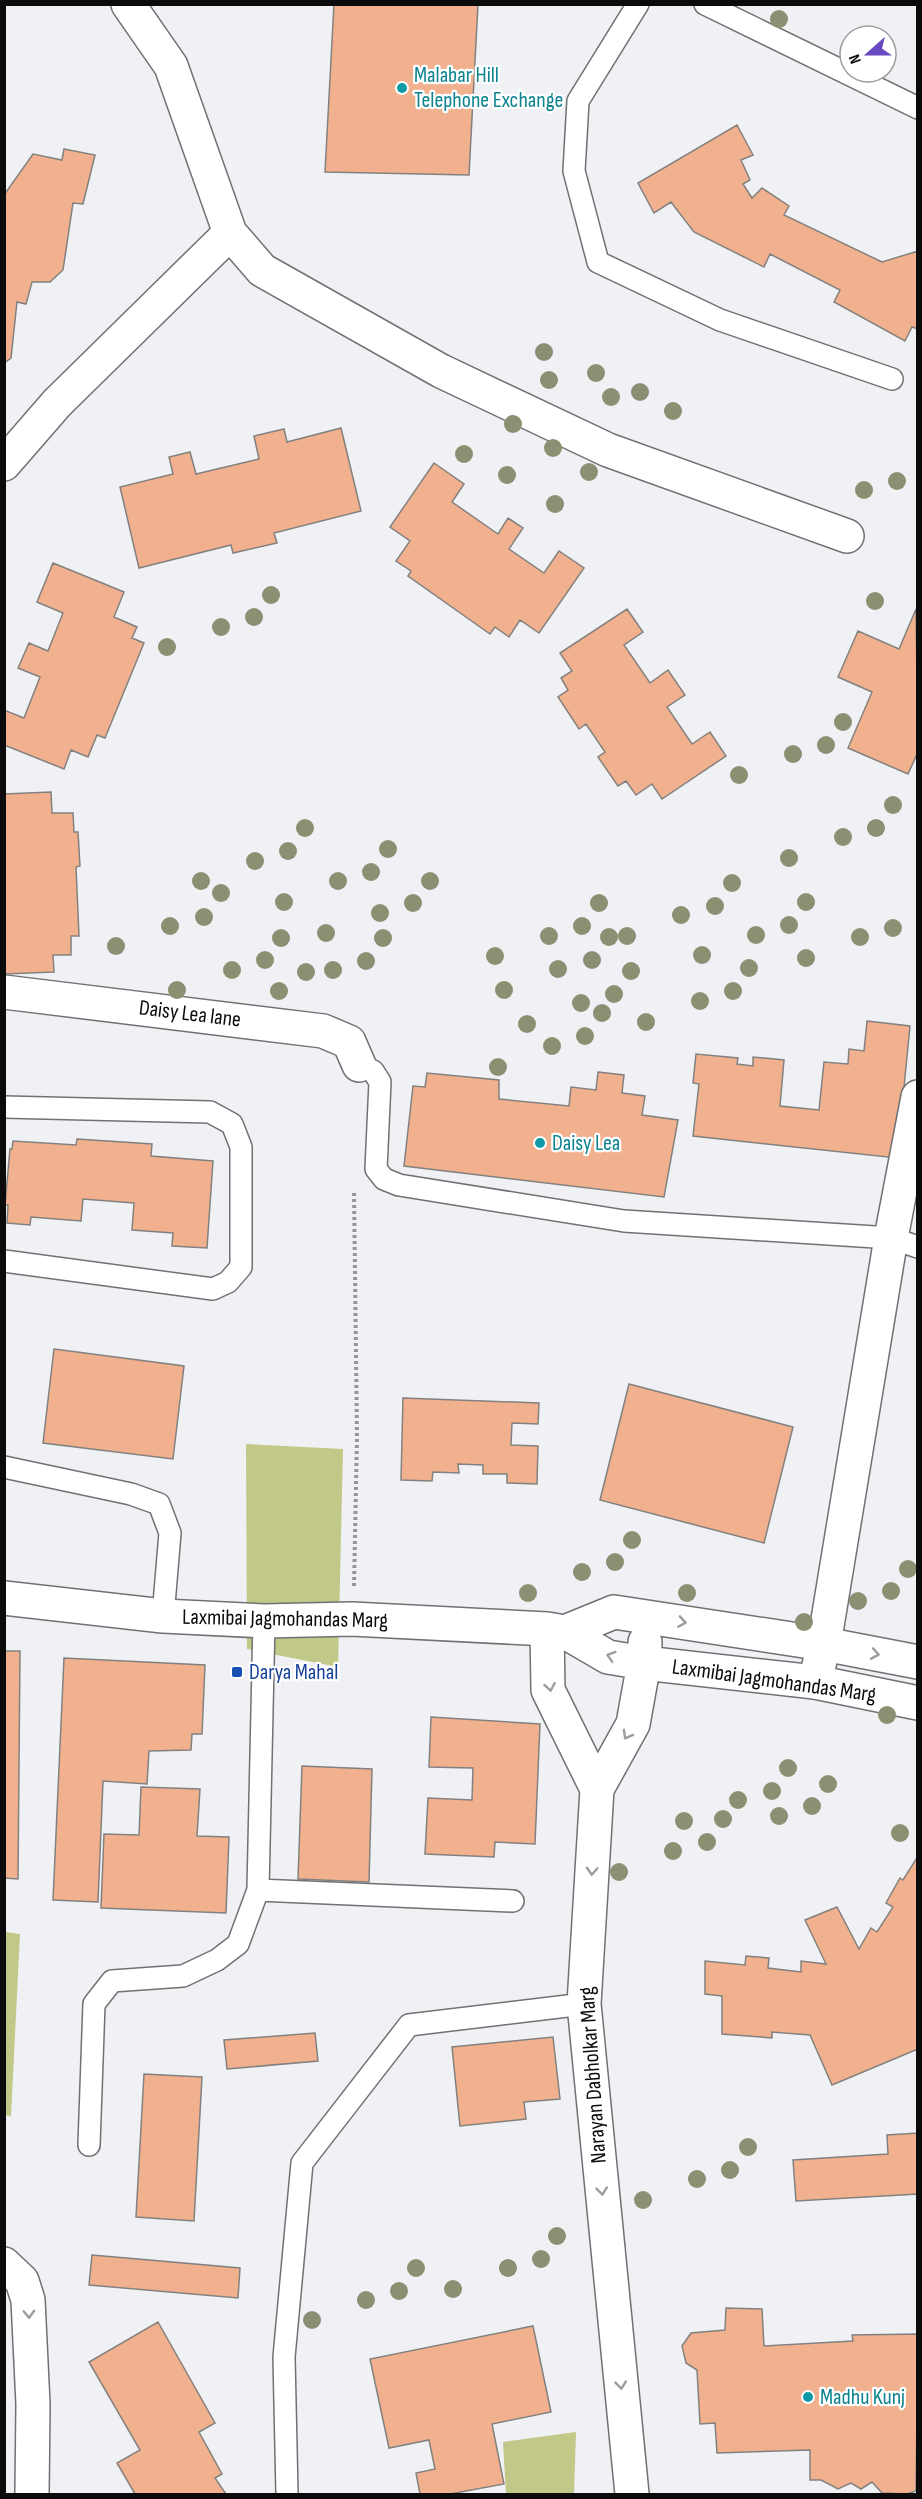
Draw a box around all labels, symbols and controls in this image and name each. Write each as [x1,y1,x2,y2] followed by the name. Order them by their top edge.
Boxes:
[838,24,898,84] north arrow
[845,51,866,66] text: N
[414,62,563,114] place label: Malabar Hill Telephone Exchange
[395,81,409,95] marker: Malabar Hill Telephone Exchange
[137,994,243,1034] street label: Daisy Lea lane
[552,1130,620,1157] place label: Daisy Lea
[533,1136,547,1150] marker: Daisy Lea
[182,1604,388,1634] street label: Laxmibai Jagmohandas Marg
[678,1615,687,1627] one-way arrow
[869,1647,879,1660] one-way arrow
[606,1651,617,1663] one-way arrow
[670,1653,878,1709] street label: Laxmibai Jagmohandas Marg
[249,1659,338,1686] place label: Darya Mahal
[230,1665,244,1679] marker: Darya Mahal
[543,1682,556,1692] one-way arrow
[623,1729,634,1739] one-way arrow
[585,1867,598,1876] one-way arrow
[573,1985,613,2164] street label: Narayan Dabholkar Marg
[595,2187,608,2196] one-way arrow
[23,2309,35,2318] one-way arrow
[614,2381,627,2390] one-way arrow
[820,2384,905,2411] place label: Madhu Kunj
[801,2390,815,2404] marker: Madhu Kunj

